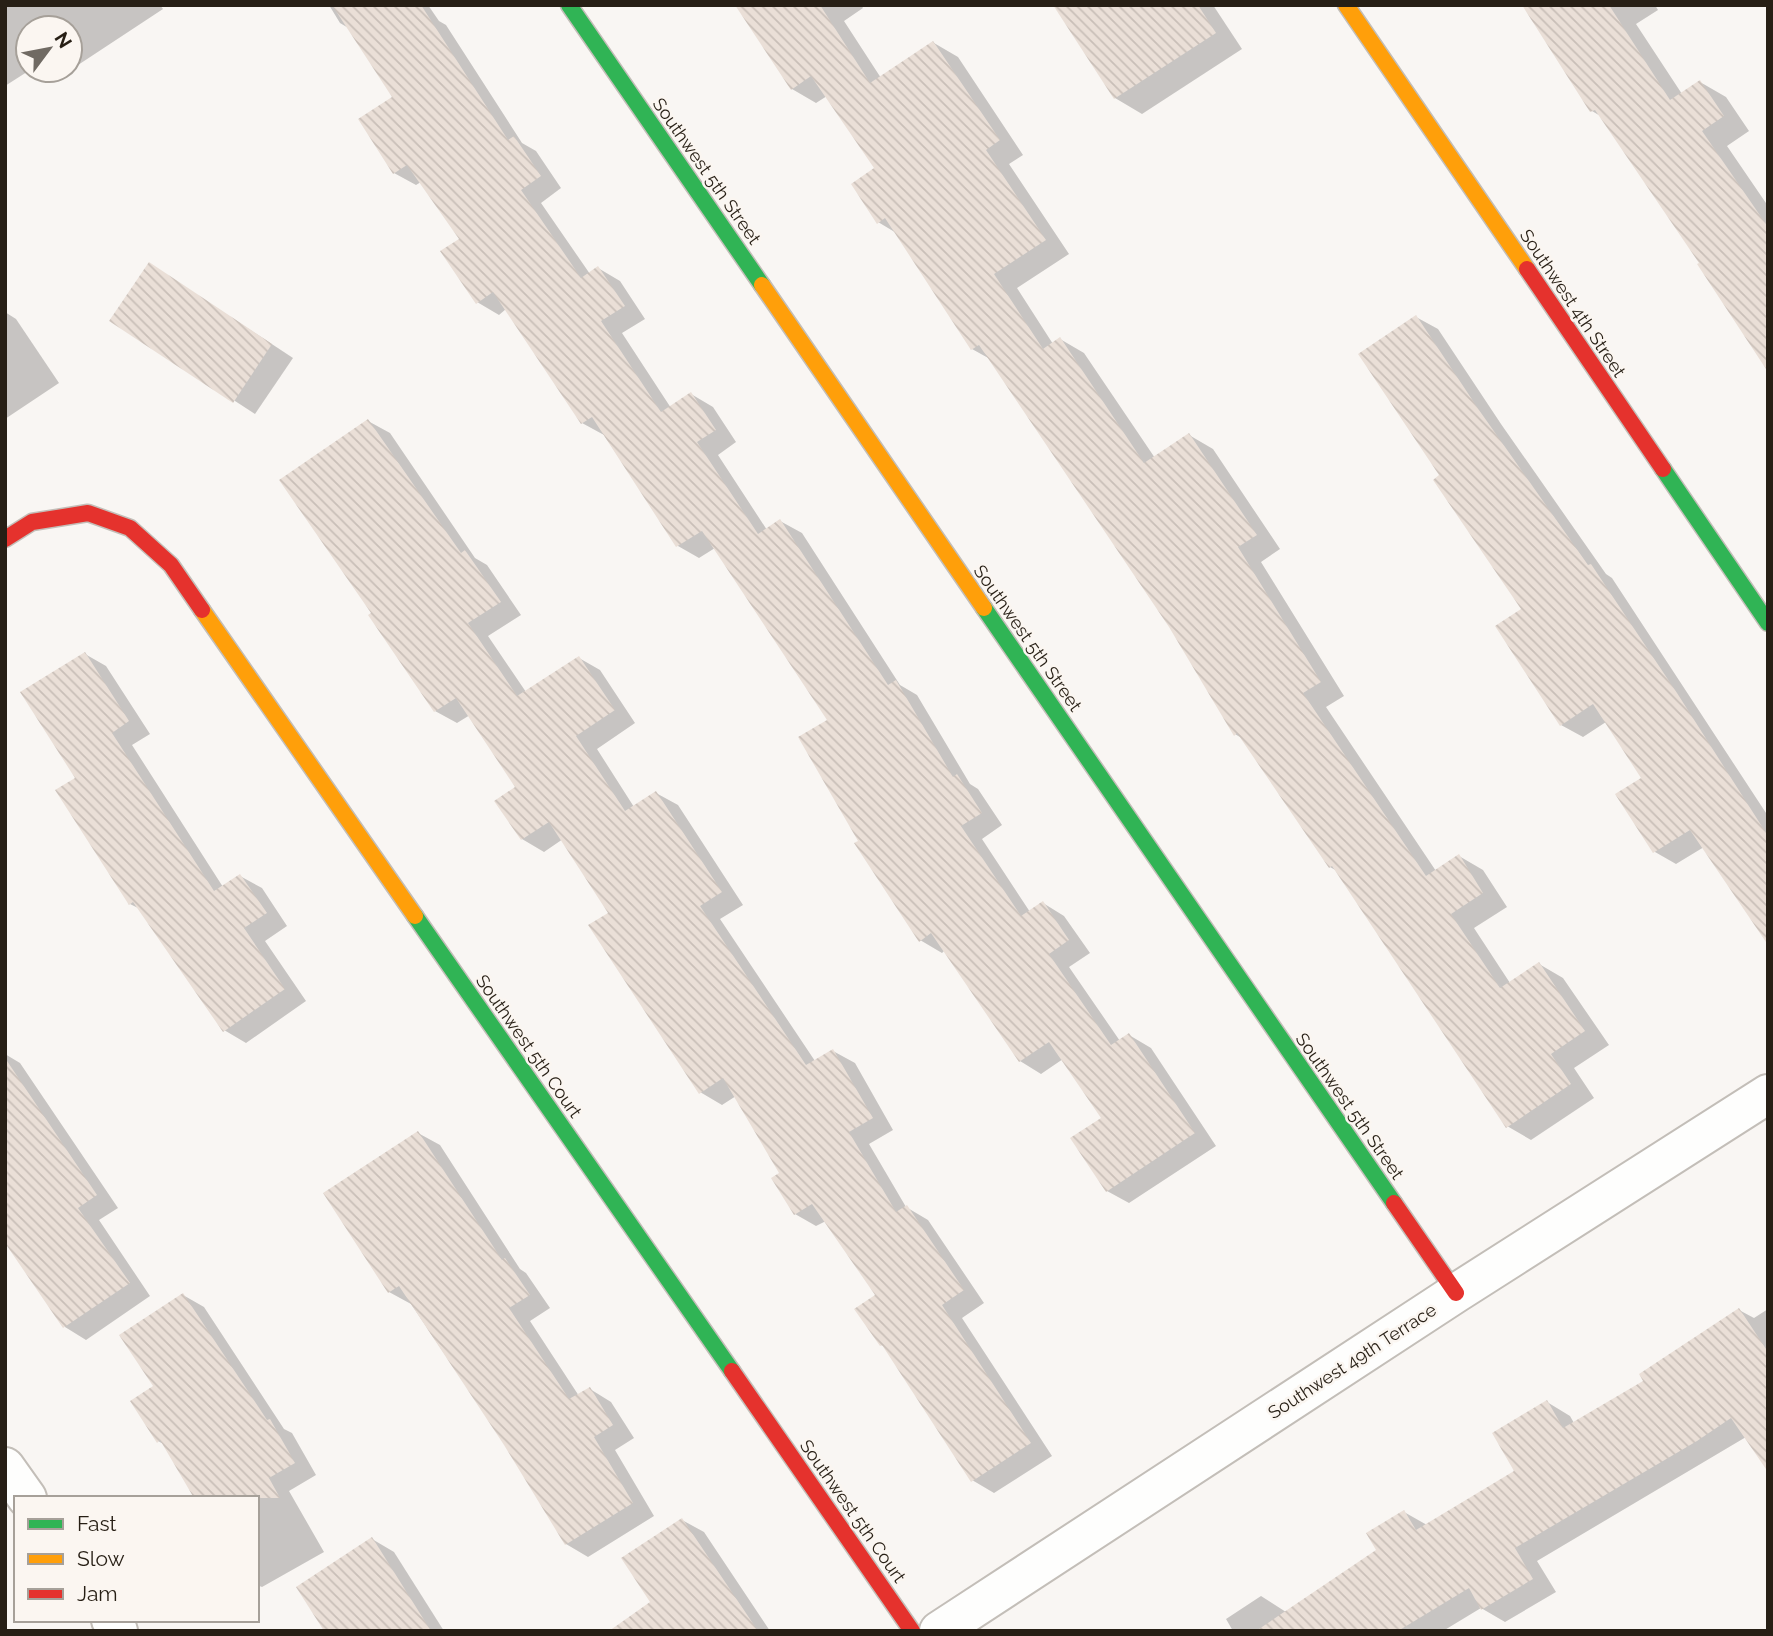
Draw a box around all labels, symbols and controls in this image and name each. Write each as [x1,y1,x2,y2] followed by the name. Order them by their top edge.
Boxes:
[14,14,84,84] north arrow
[50,28,77,52] text: N
[649,94,765,248] street label: Southwest 5th Street
[1516,225,1630,381] street label: Southwest 4th Street
[970,561,1086,715] street label: Southwest 5th Street
[472,970,586,1122] street label: Southwest 5th Court
[1292,1029,1408,1183] street label: Southwest 5th Street
[1264,1299,1440,1423] street label: Southwest 49th Terrace
[796,1435,910,1587] street label: Southwest 5th Court
[14,1496,259,1622] legend
[77,1511,117,1536] text: Fast
[77,1546,125,1571] text: Slow
[77,1581,118,1606] text: Jam

